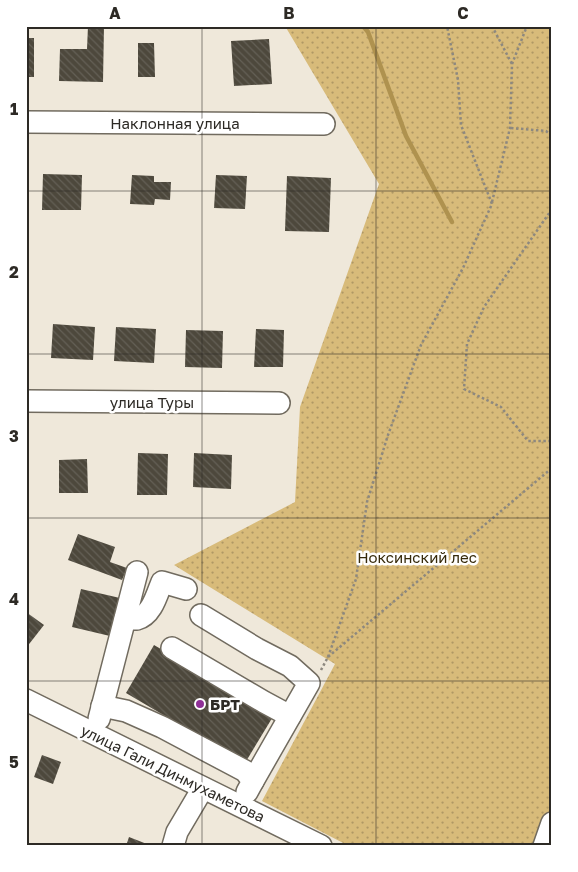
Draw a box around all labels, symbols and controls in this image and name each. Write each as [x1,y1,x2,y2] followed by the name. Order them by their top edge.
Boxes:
[109,3,121,23] text: A
[283,3,295,23] text: B
[457,3,469,23] text: C
[10,99,18,119] text: 1
[110,114,240,132] street label: Наклонная улица
[9,262,19,282] text: 2
[110,393,194,411] street label: улица Туры
[9,426,19,446] text: 3
[357,548,477,566] park label: Ноксинский лес
[9,589,19,609] text: 4
[210,695,240,713] place label: БРТ
[194,698,206,710] marker: БРТ
[78,721,268,825] street label: улица Гали Динмухаметова
[9,752,19,772] text: 5

